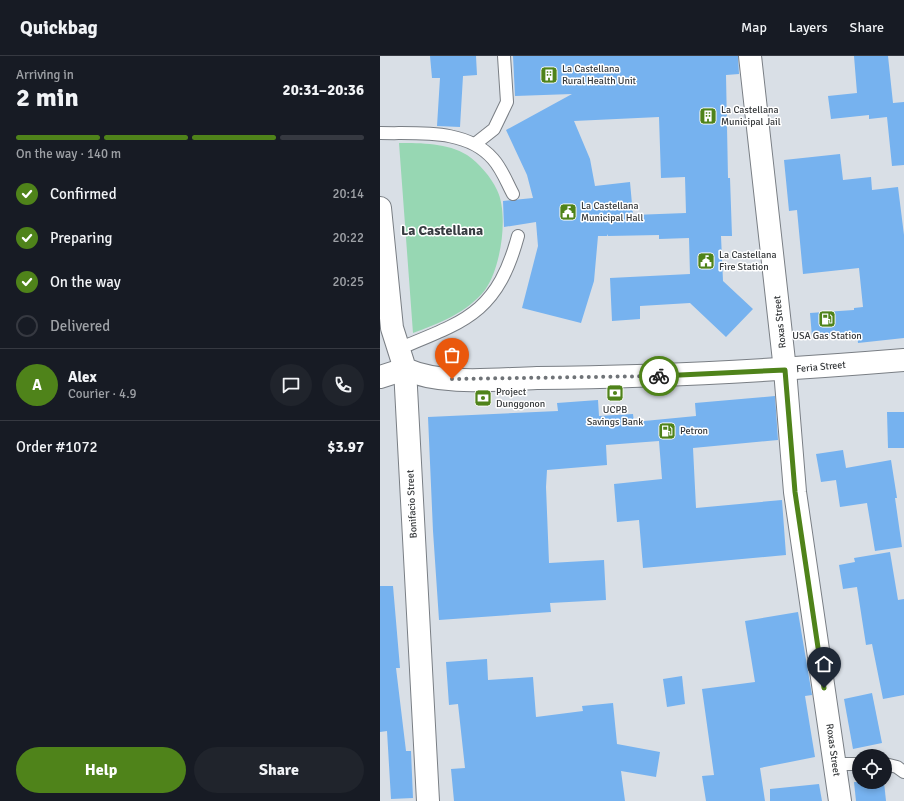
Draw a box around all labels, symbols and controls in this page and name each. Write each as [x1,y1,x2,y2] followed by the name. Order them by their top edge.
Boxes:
[20,16,98,40] text: Quickbag
[741,19,767,36] text: Map
[789,19,828,36] text: Layers
[850,19,884,36] text: Share
[562,63,637,87] place label: La Castellana Rural Health Unit
[539,65,559,85] building icon: La Castellana Rural Health Unit
[16,67,74,83] text: Arriving in
[283,81,364,99] text: 20:31–20:36
[16,82,79,114] text: 2 min
[721,104,781,128] place label: La Castellana Municipal Jail
[698,106,718,126] building icon: La Castellana Municipal Jail
[16,146,121,162] text: On the way · 140 m
[16,183,38,205] icon: check
[50,185,117,203] text: Confirmed
[332,186,364,202] text: 20:14
[581,200,643,224] place label: La Castellana Municipal Hall
[558,202,578,222] public building icon: La Castellana Municipal Hall
[401,222,483,239] district label: La Castellana
[16,227,38,249] icon: check
[50,229,113,247] text: Preparing
[332,230,364,246] text: 20:22
[719,249,777,273] place label: La Castellana Fire Station
[696,251,716,271] public building icon: La Castellana Fire Station
[16,271,38,293] icon: check
[50,273,121,291] text: On the way
[332,274,364,290] text: 20:25
[771,294,789,349] street label: Roxas Street
[817,309,837,329] fuel station icon: USA Gas Station
[50,317,110,335] text: Delivered
[792,330,862,342] place label: USA Gas Station
[435,338,469,379] pin
[441,344,463,366] icon: bag
[639,356,679,396] courier
[796,359,847,375] street label: Feria Street
[270,364,312,406] button: chat
[322,364,364,406] button: phone
[648,365,670,387] icon: bike
[68,368,97,386] text: Alex
[32,376,42,394] text: A
[605,383,625,403] bank icon: UCPB Savings Bank
[68,386,137,402] text: Courier · 4.9
[496,386,545,410] place label: Project Dunggonon
[473,388,493,408] bank icon: Project Dunggonon
[587,404,643,428] place label: UCPB Savings Bank
[657,421,677,441] fuel station icon: Petron
[680,425,708,437] place label: Petron
[16,438,98,456] text: Order #1072
[327,438,364,456] text: $3.97
[404,469,420,539] street label: Bonifacio Street
[807,647,841,688] pin
[813,653,835,675] icon: home
[823,723,843,778] street label: Roxas Street
[16,747,186,793] button: Help
[194,747,364,793] button: Share
[852,749,892,789] map controls
[852,749,892,789] button: locate

